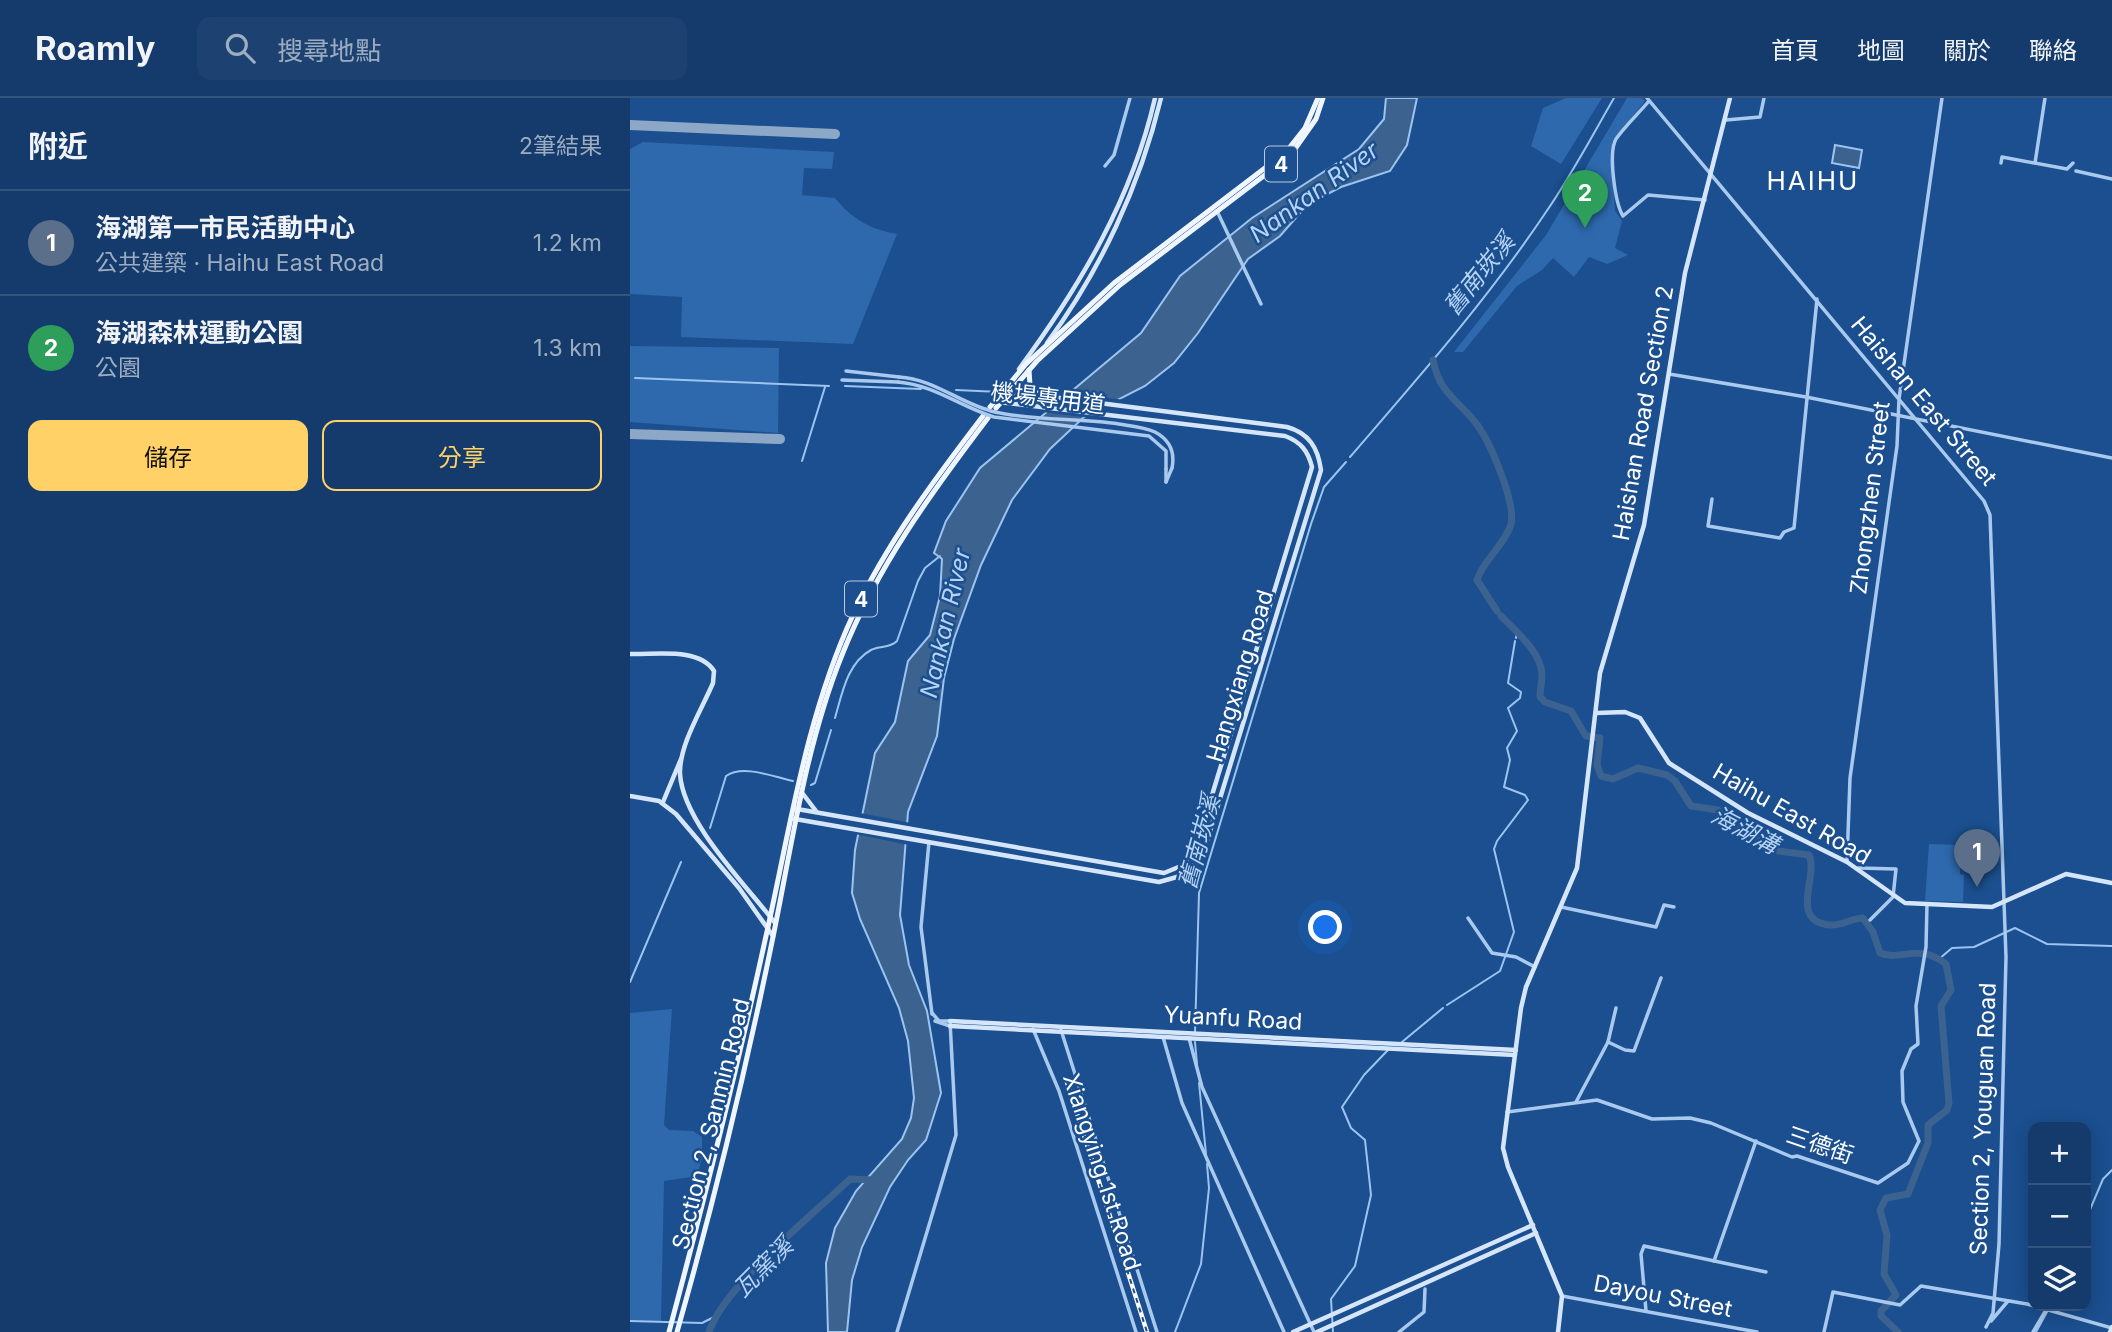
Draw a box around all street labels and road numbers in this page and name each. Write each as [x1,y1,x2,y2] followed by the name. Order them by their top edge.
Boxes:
[1265,146,1297,182] road number: 4
[1607,283,1679,543] street label: Haishan Road Section 2
[1845,311,2003,492] street label: Haishan East Street
[989,377,1107,419] street label: 機場專用道
[1844,399,1896,596] street label: Zhongzhen Street
[845,582,877,616] road number: 4
[1201,587,1279,765] street label: Hangxiang Road
[1708,757,1876,871] street label: Haihu East Road
[1964,982,2002,1256] street label: Section 2, Youguan Road
[666,995,756,1253] street label: Section 2, Sanmin Road
[1163,1000,1303,1036] street label: Yuanfu Road
[1057,1070,1147,1274] street label: Xiangying 1st Road
[1783,1121,1857,1169] street label: 三德街
[1591,1269,1735,1323] street label: Dayou Street

